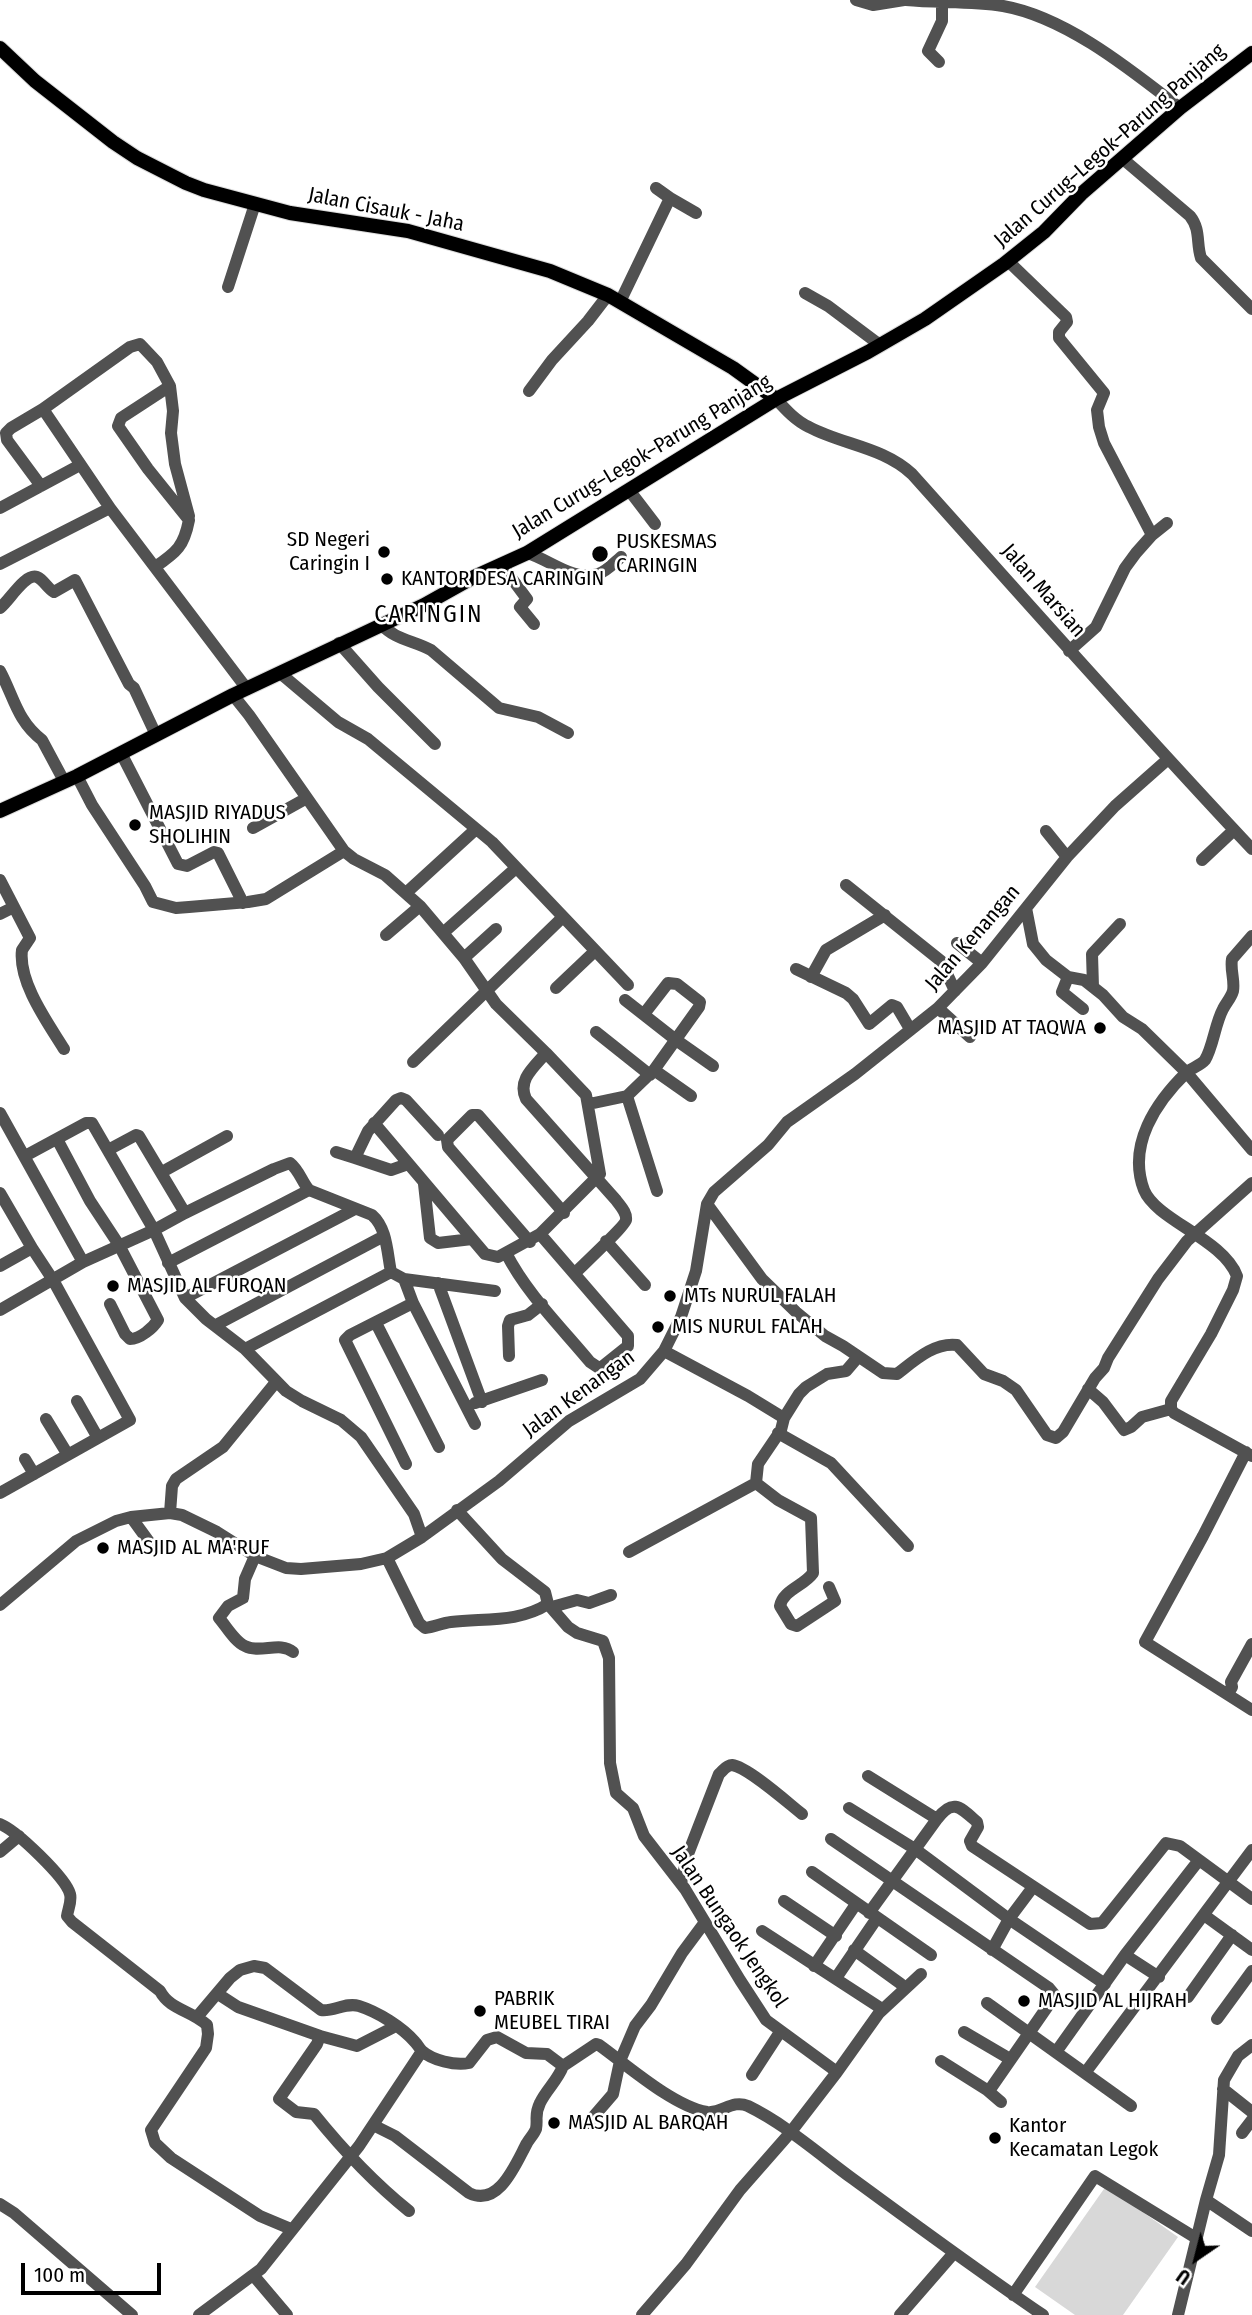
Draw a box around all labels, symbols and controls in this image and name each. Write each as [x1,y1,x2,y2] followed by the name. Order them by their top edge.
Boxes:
[989,39,1231,253] street label: Jalan Curug–Legok–Parung Panjang
[306,183,466,237] street label: Jalan Cisauk - Jaha
[508,370,776,544] street label: Jalan Curug–Legok–Parung Panjang
[287,527,370,577] place label: SD Negeri Caringin I
[616,529,717,579] place label: PUSKESMAS CARINGIN
[996,539,1090,643] street label: Jalan Marsian
[376,544,392,560] marker: SD Negeri Caringin I
[590,544,610,564] marker: PUSKESMAS CARINGIN
[401,566,604,592] place label: KANTOR DESA CARINGIN
[379,571,395,587] marker: KANTOR DESA CARINGIN
[375,601,483,629] district label: CARINGIN
[149,800,286,850] place label: MASJID RIYADUS SHOLIHIN
[127,817,143,833] marker: MASJID RIYADUS SHOLIHIN
[920,880,1026,996] street label: Jalan Kenangan
[937,1015,1086,1041] place label: MASJID AT TAQWA
[1092,1020,1108,1036] marker: MASJID AT TAQWA
[127,1273,287,1299] place label: MASJID AL FURQAN
[105,1278,121,1294] marker: MASJID AL FURQAN
[684,1283,836,1309] place label: MTs NURUL FALAH
[662,1288,678,1304] marker: MTs NURUL FALAH
[672,1314,823,1340] place label: MIS NURUL FALAH
[650,1319,666,1335] marker: MIS NURUL FALAH
[518,1345,640,1443] street label: Jalan Kenangan
[117,1535,269,1561] place label: MASJID AL MA'RUF
[95,1540,111,1556] marker: MASJID AL MA'RUF
[665,1841,793,2013] street label: Jalan Bungaok Jengkol
[494,1986,610,2036] place label: PABRIK MEUBEL TIRAI
[1038,1988,1187,2014] place label: MASJID AL HIJRAH
[1016,1993,1032,2009] marker: MASJID AL HIJRAH
[472,2003,488,2019] marker: PABRIK MEUBEL TIRAI
[568,2110,728,2136] place label: MASJID AL BARQAH
[1009,2113,1158,2163] place label: Kantor Kecamatan Legok
[546,2115,562,2131] marker: MASJID AL BARQAH
[987,2130,1003,2146] marker: Kantor Kecamatan Legok
[1161,2224,1231,2294] north arrow
[24,2248,164,2292] scale bar
[34,2262,85,2288] text: 100 m
[1173,2264,1195,2289] text: U

